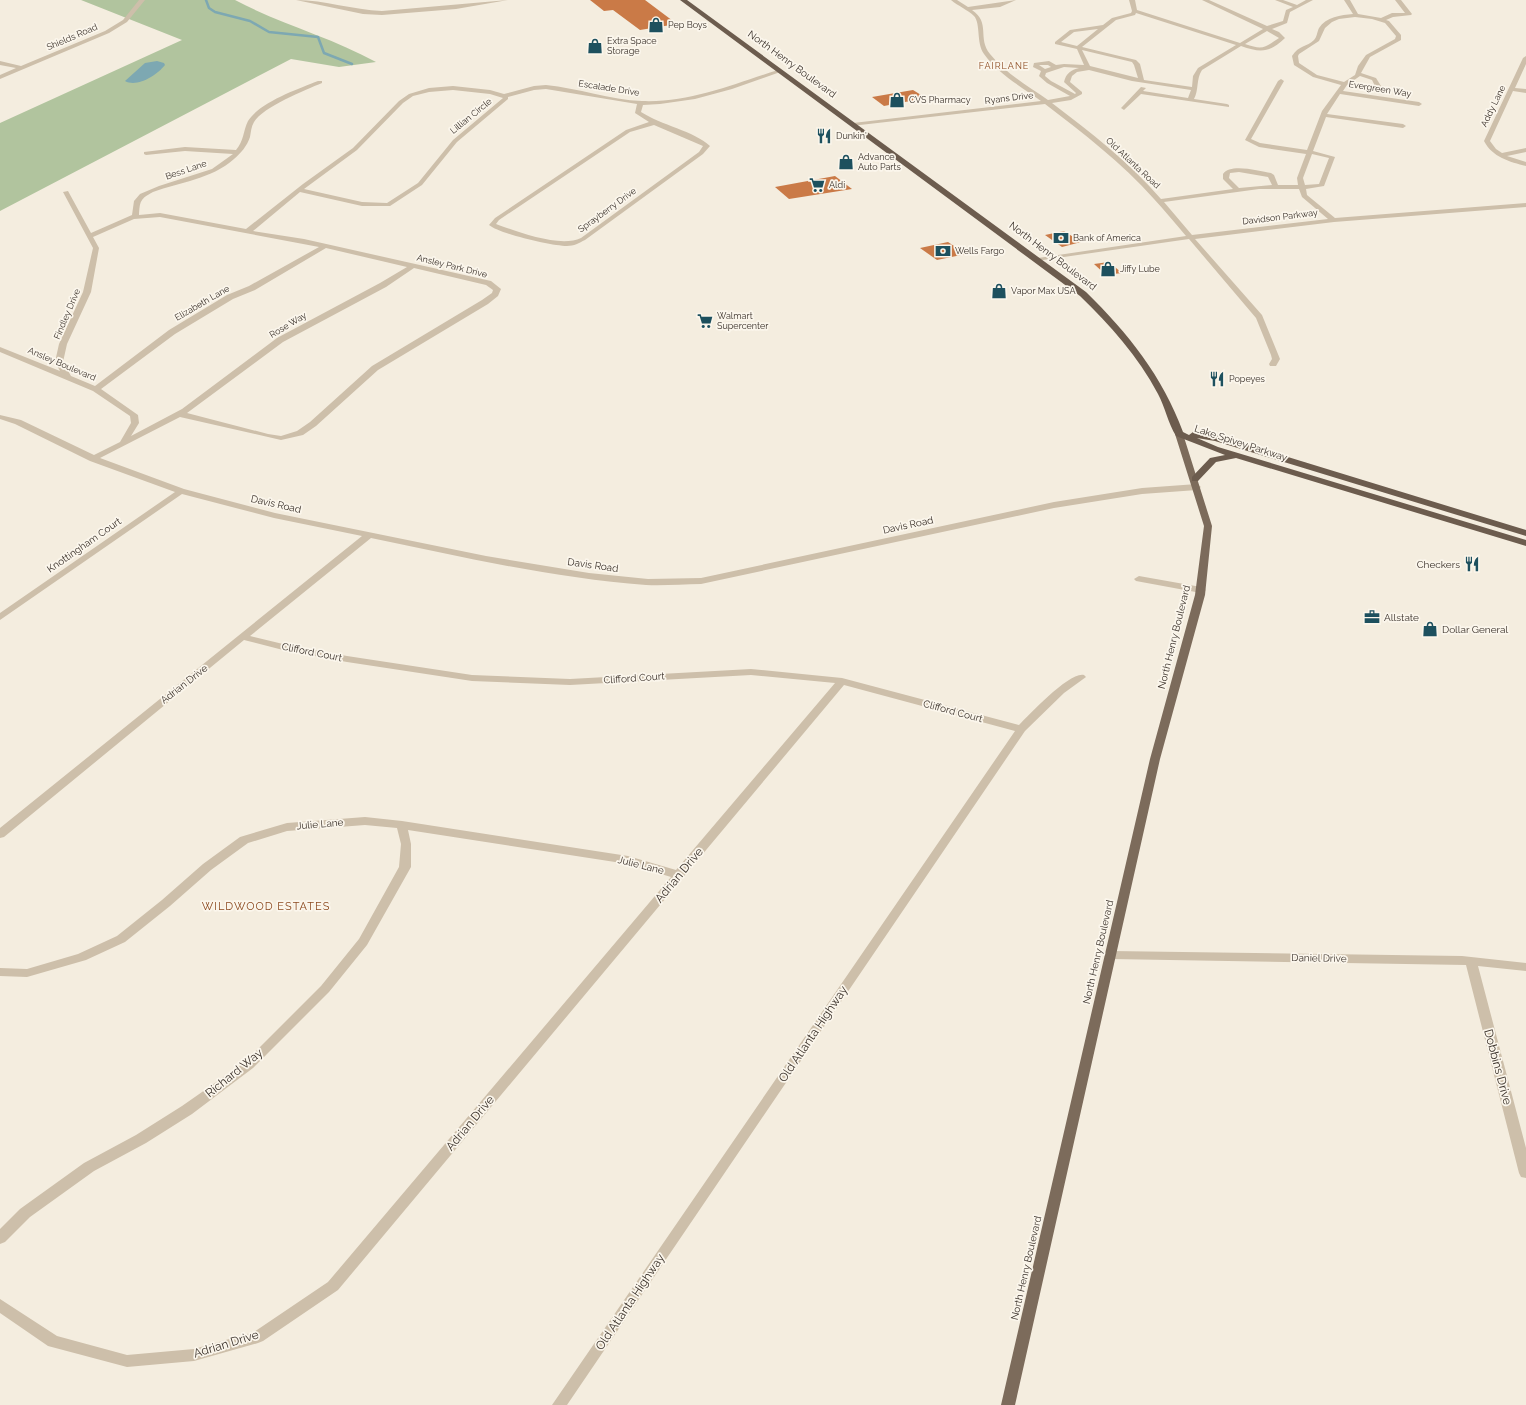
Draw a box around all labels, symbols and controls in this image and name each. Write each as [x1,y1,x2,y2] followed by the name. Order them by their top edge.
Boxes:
[647,16,665,34] shop icon: Pep Boys
[668,20,708,30] place label: Pep Boys
[45,22,99,52] street label: Shields Road
[746,28,838,100] street label: North Henry Boulevard
[607,36,657,56] place label: Extra Space Storage
[586,37,604,55] shop icon: Extra Space Storage
[979,61,1029,71] district label: FAIRLANE
[578,78,641,98] street label: Escalade Drive
[1348,79,1412,99] street label: Evergreen Way
[1479,83,1508,128] street label: Addy Lane
[984,90,1035,106] street label: Ryans Drive
[888,91,906,109] shop icon: CVS Pharmacy
[909,95,971,105] place label: CVS Pharmacy
[448,96,494,136] street label: Lillian Circle
[815,127,833,145] restaurant icon: Dunkin'
[836,131,867,141] place label: Dunkin'
[1104,135,1162,191] street label: Old Atlanta Road
[858,152,902,172] place label: Advance Auto Parts
[837,153,855,171] shop icon: Advance Auto Parts
[164,158,209,182] street label: Bess Lane
[808,176,826,194] supermarket icon: Aldi
[829,180,845,190] place label: Aldi
[576,185,639,234] street label: Sprayberry Drive
[1242,207,1318,227] street label: Davidson Parkway
[1007,220,1099,292] street label: North Henry Boulevard
[1052,229,1070,247] bank icon: Bank of America
[1073,233,1141,243] place label: Bank of America
[934,242,952,260] bank icon: Wells Fargo
[955,246,1004,256] place label: Wells Fargo
[416,252,489,280] street label: Ansley Park Drive
[1099,260,1117,278] shop icon: Jiffy Lube
[1120,264,1161,274] place label: Jiffy Lube
[990,282,1008,300] shop icon: Vapor Max USA
[173,283,232,323] street label: Elizabeth Lane
[52,286,82,341] street label: Findley Drive
[1011,286,1076,296] place label: Vapor Max USA
[268,310,308,340] street label: Rose Way
[717,311,769,331] place label: Walmart Supercenter
[696,312,714,330] supermarket icon: Walmart Supercenter
[27,345,98,383] street label: Ansley Boulevard
[1208,370,1226,388] restaurant icon: Popeyes
[1229,374,1266,384] place label: Popeyes
[1193,423,1289,463] street label: Lake Spivey Parkway
[250,493,302,515] street label: Davis Road
[882,514,934,536] street label: Davis Road
[45,515,124,575] street label: Knottingham Court
[1463,555,1481,573] restaurant icon: Checkers
[567,556,619,574] street label: Davis Road
[1417,559,1460,570] place label: Checkers
[1156,584,1192,690] street label: North Henry Boulevard
[1363,608,1381,626] office icon: Allstate
[1384,612,1419,623] place label: Allstate
[1421,620,1439,638] shop icon: Dollar General
[1442,624,1508,635] place label: Dollar General
[281,641,344,663] street label: Clifford Court
[158,662,210,706] street label: Adrian Drive
[603,670,666,686] street label: Clifford Court
[922,698,985,724] street label: Clifford Court
[296,816,344,832] street label: Julie Lane
[652,845,706,905] street label: Adrian Drive
[617,854,665,876] street label: Julie Lane
[1081,899,1115,1005] street label: North Henry Boulevard
[202,900,330,913] district label: WILDWOOD ESTATES
[1291,952,1347,964] street label: Daniel Drive
[776,983,851,1085] street label: Old Atlanta Highway
[1481,1028,1515,1106] street label: Dobbins Drive
[203,1045,266,1100] street label: Richard Way
[443,1093,497,1153] street label: Adrian Drive
[1009,1215,1043,1321] street label: North Henry Boulevard
[593,1251,668,1353] street label: Old Atlanta Highway
[192,1327,260,1361] street label: Adrian Drive

